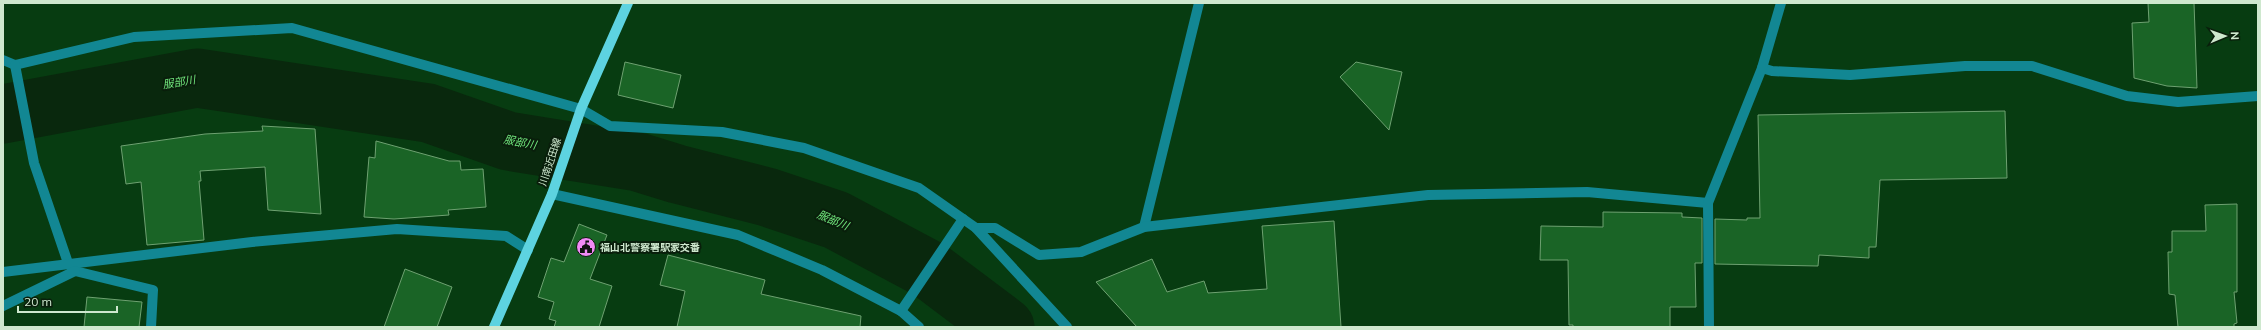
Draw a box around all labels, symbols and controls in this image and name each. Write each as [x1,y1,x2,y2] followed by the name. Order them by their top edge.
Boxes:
[2205,16,2245,56] north arrow
[2228,31,2242,40] text: N
[162,72,197,91] water label: 服部川
[502,132,539,152] water label: 服部川
[536,136,564,188] street label: 川南近田線
[815,207,852,233] water label: 服部川
[575,236,597,258] public building icon: 福山北警察署駅家交番
[600,241,700,254] place label: 福山北警察署駅家交番
[18,288,117,314] scale bar
[24,294,52,309] text: 20 m

